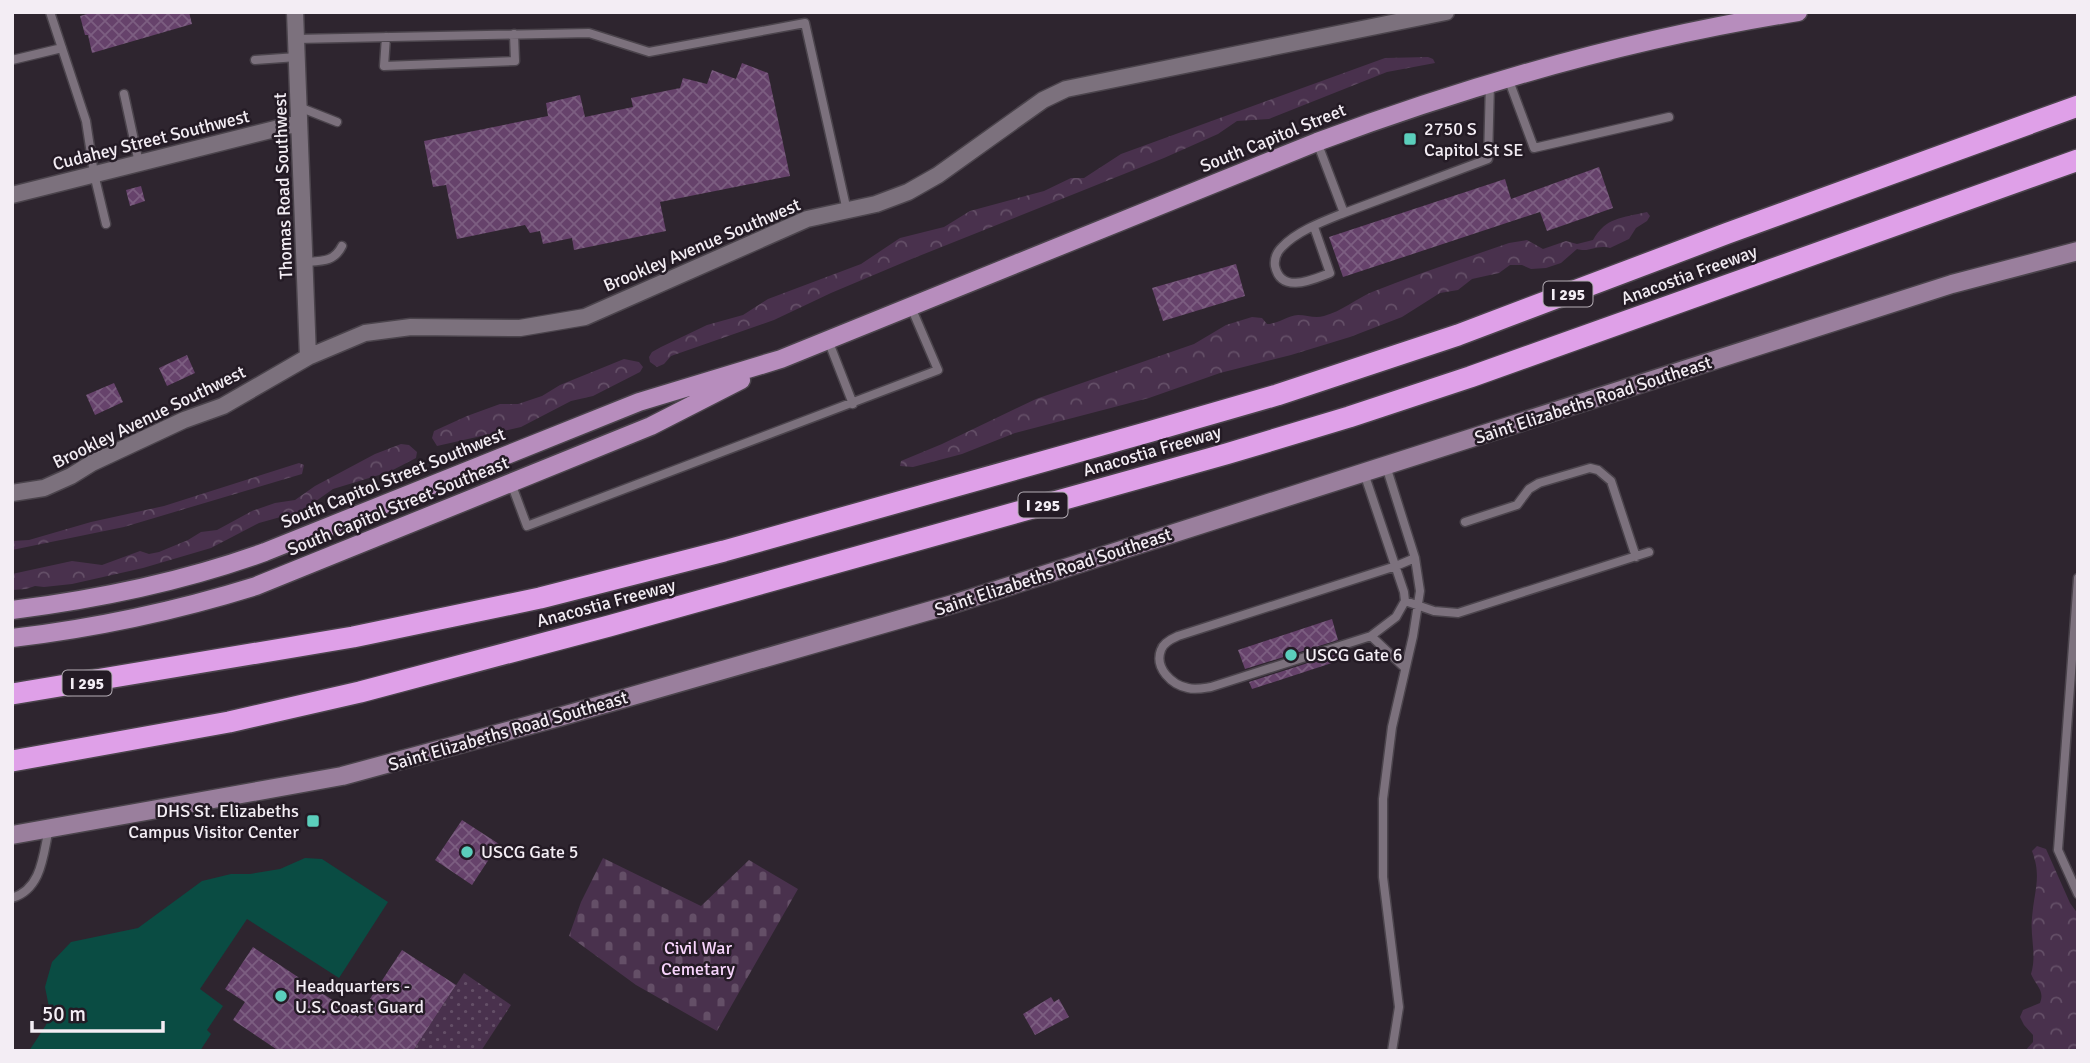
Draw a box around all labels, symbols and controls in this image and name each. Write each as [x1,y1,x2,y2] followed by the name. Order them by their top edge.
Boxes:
[269,92,297,280] street label: Thomas Road Southwest
[1197,99,1349,177] street label: South Capitol Street
[50,105,252,175] street label: Cudahey Street Southwest
[1424,118,1523,161] place label: 2750 S Capitol St SE
[1402,131,1418,147] marker: 2750 S Capitol St SE
[600,193,804,297] street label: Brookley Avenue Southwest
[1618,240,1761,310] street label: Anacostia Freeway
[1544,282,1592,306] road number: I 295
[1472,351,1714,449] street label: Saint Elizabeths Road Southeast
[49,361,249,473] street label: Brookley Avenue Southwest
[1080,421,1224,481] street label: Anacostia Freeway
[278,423,508,533] street label: South Capitol Street Southwest
[284,451,512,561] street label: South Capitol Street Southeast
[1018,492,1068,518] road number: I 295
[932,523,1174,621] street label: Saint Elizabeths Road Southeast
[534,574,679,632] street label: Anacostia Freeway
[1305,644,1403,666] place label: USCG Gate 6
[1283,647,1299,663] marker: USCG Gate 6
[62,670,112,696] road number: I 295
[386,686,630,776] street label: Saint Elizabeths Road Southeast
[128,800,299,843] place label: DHS St. Elizabeths Campus Visitor Center
[305,813,321,829] marker: DHS St. Elizabeths Campus Visitor Center
[481,841,579,863] place label: USCG Gate 5
[459,844,475,860] marker: USCG Gate 5
[661,937,736,980] park label: Civil War Cemetary
[295,975,424,1018] place label: Headquarters - U.S. Coast Guard
[273,988,289,1004] marker: Headquarters - U.S. Coast Guard
[32,990,163,1034] scale bar
[42,1001,86,1027] text: 50 m

